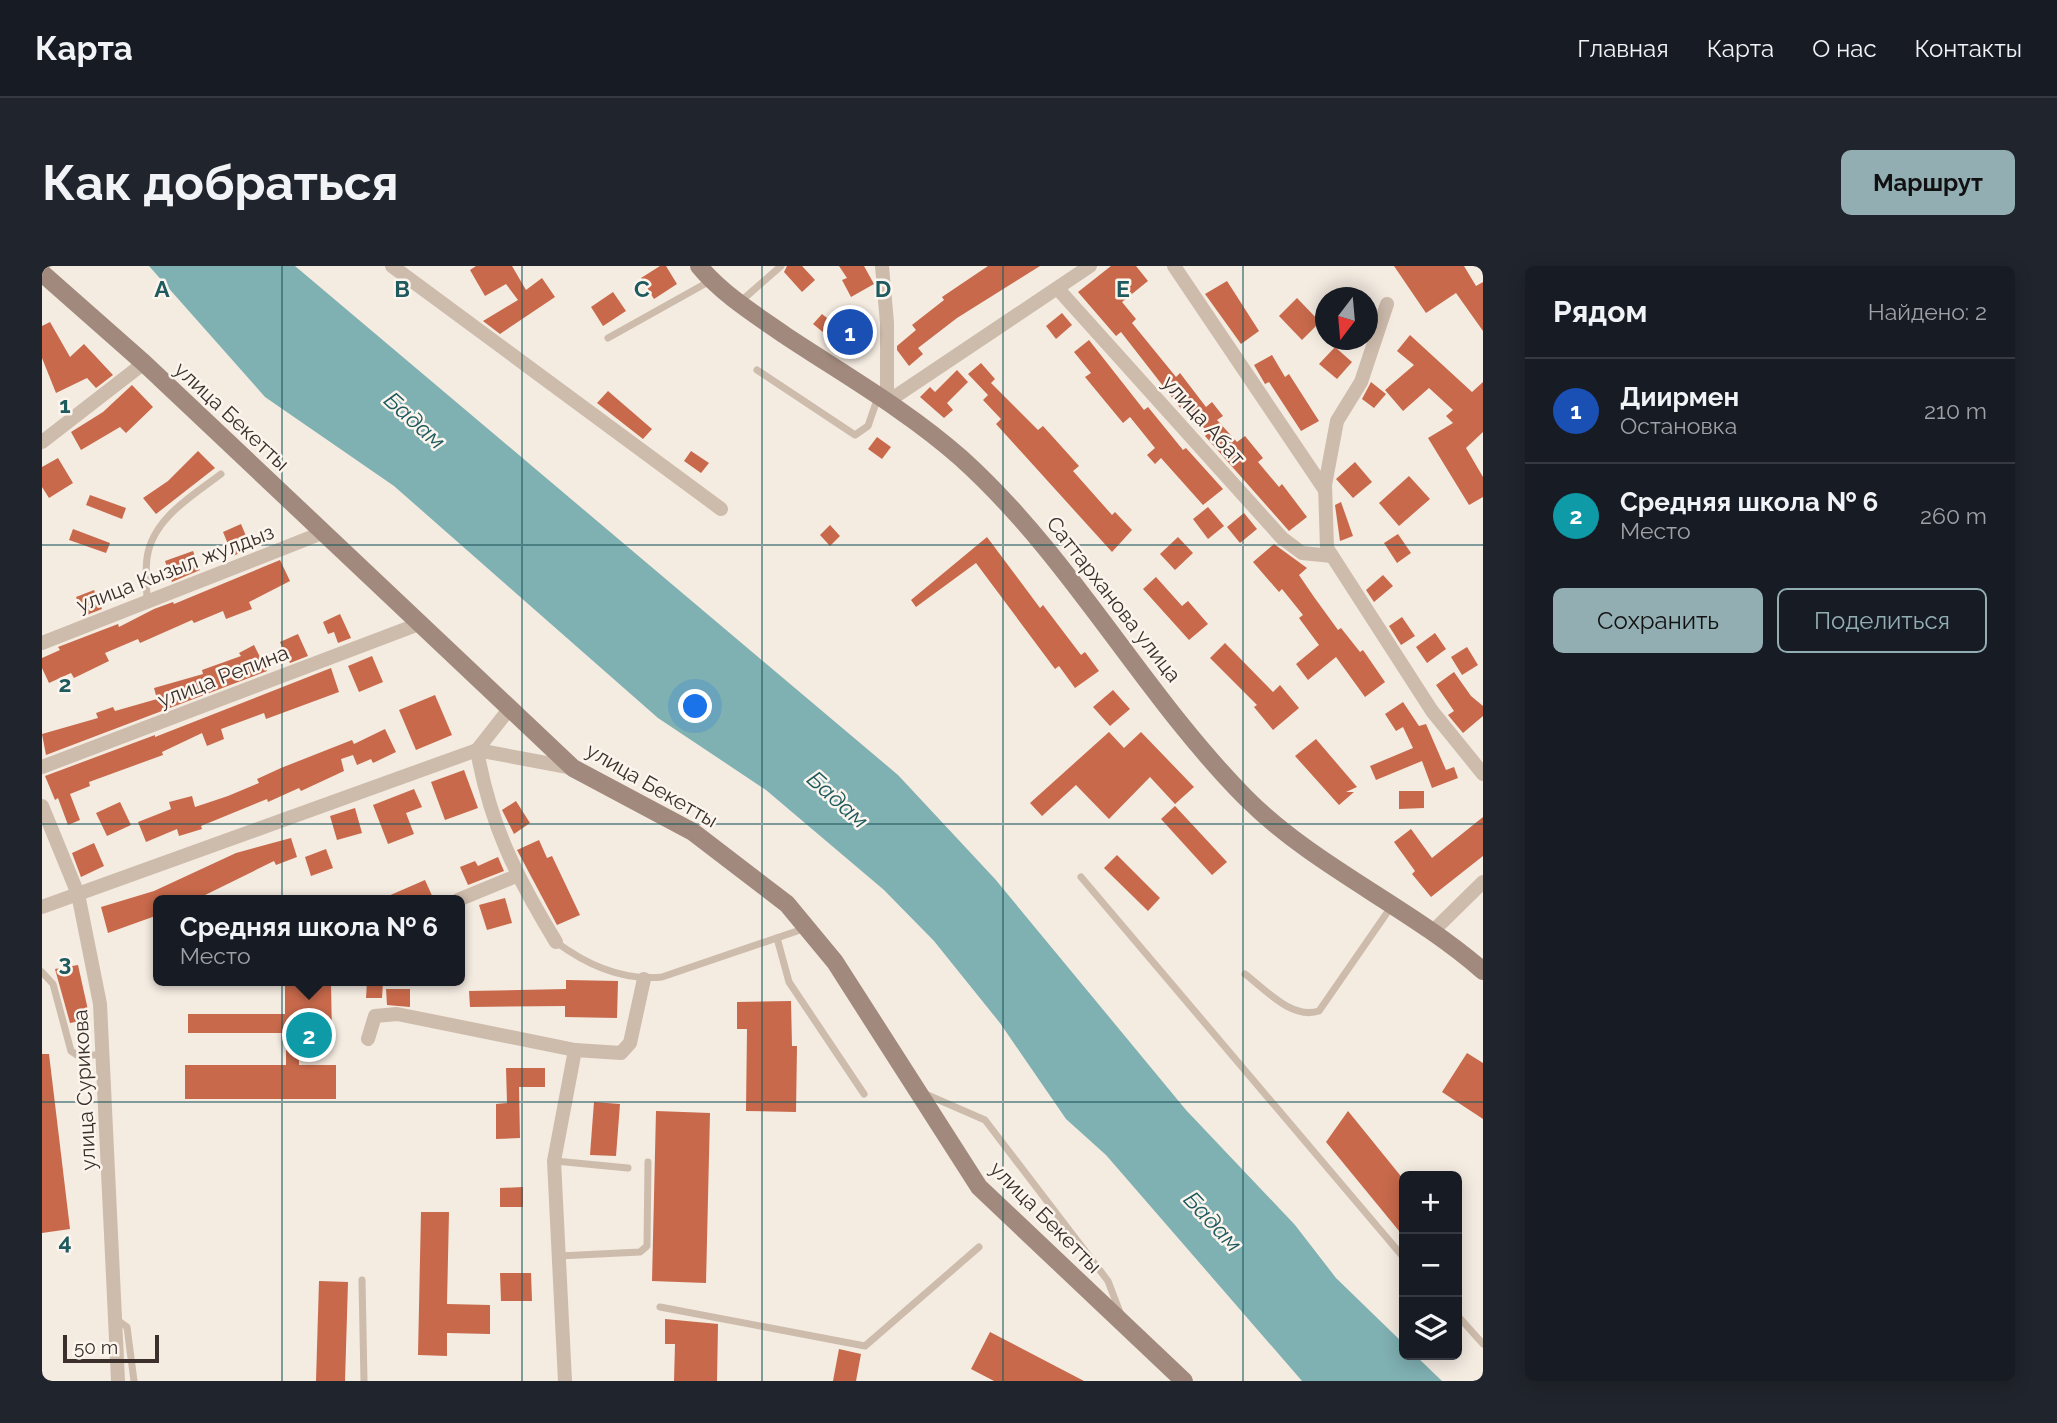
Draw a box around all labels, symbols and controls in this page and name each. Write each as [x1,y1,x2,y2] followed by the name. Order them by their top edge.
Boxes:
[35,29,133,68] text: Карта
[1577,34,1669,63] text: Главная
[1707,34,1774,63] text: Карта
[1812,34,1877,63] text: О нас
[1915,34,2022,63] text: Контакты
[1841,150,2015,215] button: Маршрут
[42,154,399,211] text: Как добраться
[154,275,170,302] text: A
[394,275,410,302] text: B
[634,275,650,302] text: C
[875,275,891,302] text: D
[1116,275,1130,302] text: E
[1315,287,1378,350] north arrow
[1553,294,1647,329] text: Рядом
[1868,298,1987,325] text: Найдено: 2
[827,306,873,358] pin: 1
[169,356,295,476] street label: улица Бекетты
[1157,370,1251,470] street label: улица Абат
[1620,382,1739,412] text: Диирмен
[379,386,451,454] water label: Бадам
[59,391,71,418] text: 1
[1570,397,1582,424] text: 1
[1924,397,1987,424] text: 210 m
[1620,412,1737,439] text: Остановка
[1620,487,1878,517] text: Средняя школа № 6
[1570,502,1582,529] text: 2
[1920,502,1987,529] text: 260 m
[1041,511,1187,687] street label: Саттарханова улица
[1620,517,1691,544] text: Место
[73,519,277,617] street label: улица Кызыл жулдыз
[1553,588,1763,653] button: Сохранить
[1777,588,1987,653] button: Поделиться
[154,640,292,712] street label: улица Репина
[59,670,71,697] text: 2
[678,689,712,723] your location
[582,737,722,833] street label: улица Бекетты
[802,765,874,833] water label: Бадам
[153,895,465,986] popup
[180,912,438,942] text: Средняя школа № 6
[180,942,251,969] text: Место
[59,949,71,976] text: 3
[67,1009,101,1171] street label: улица Сурикова
[286,1009,332,1061] pin: 2
[985,1156,1107,1278] street label: улица Бекетты
[1399,1171,1462,1360] map controls
[1399,1171,1462,1234] button: +
[1178,1185,1248,1257] water label: Бадам
[58,1228,72,1255] text: 4
[1399,1234,1462,1297] button: −
[1399,1297,1462,1360] button: layers
[63,1332,159,1364] scale bar
[74,1336,118,1358] text: 50 m

